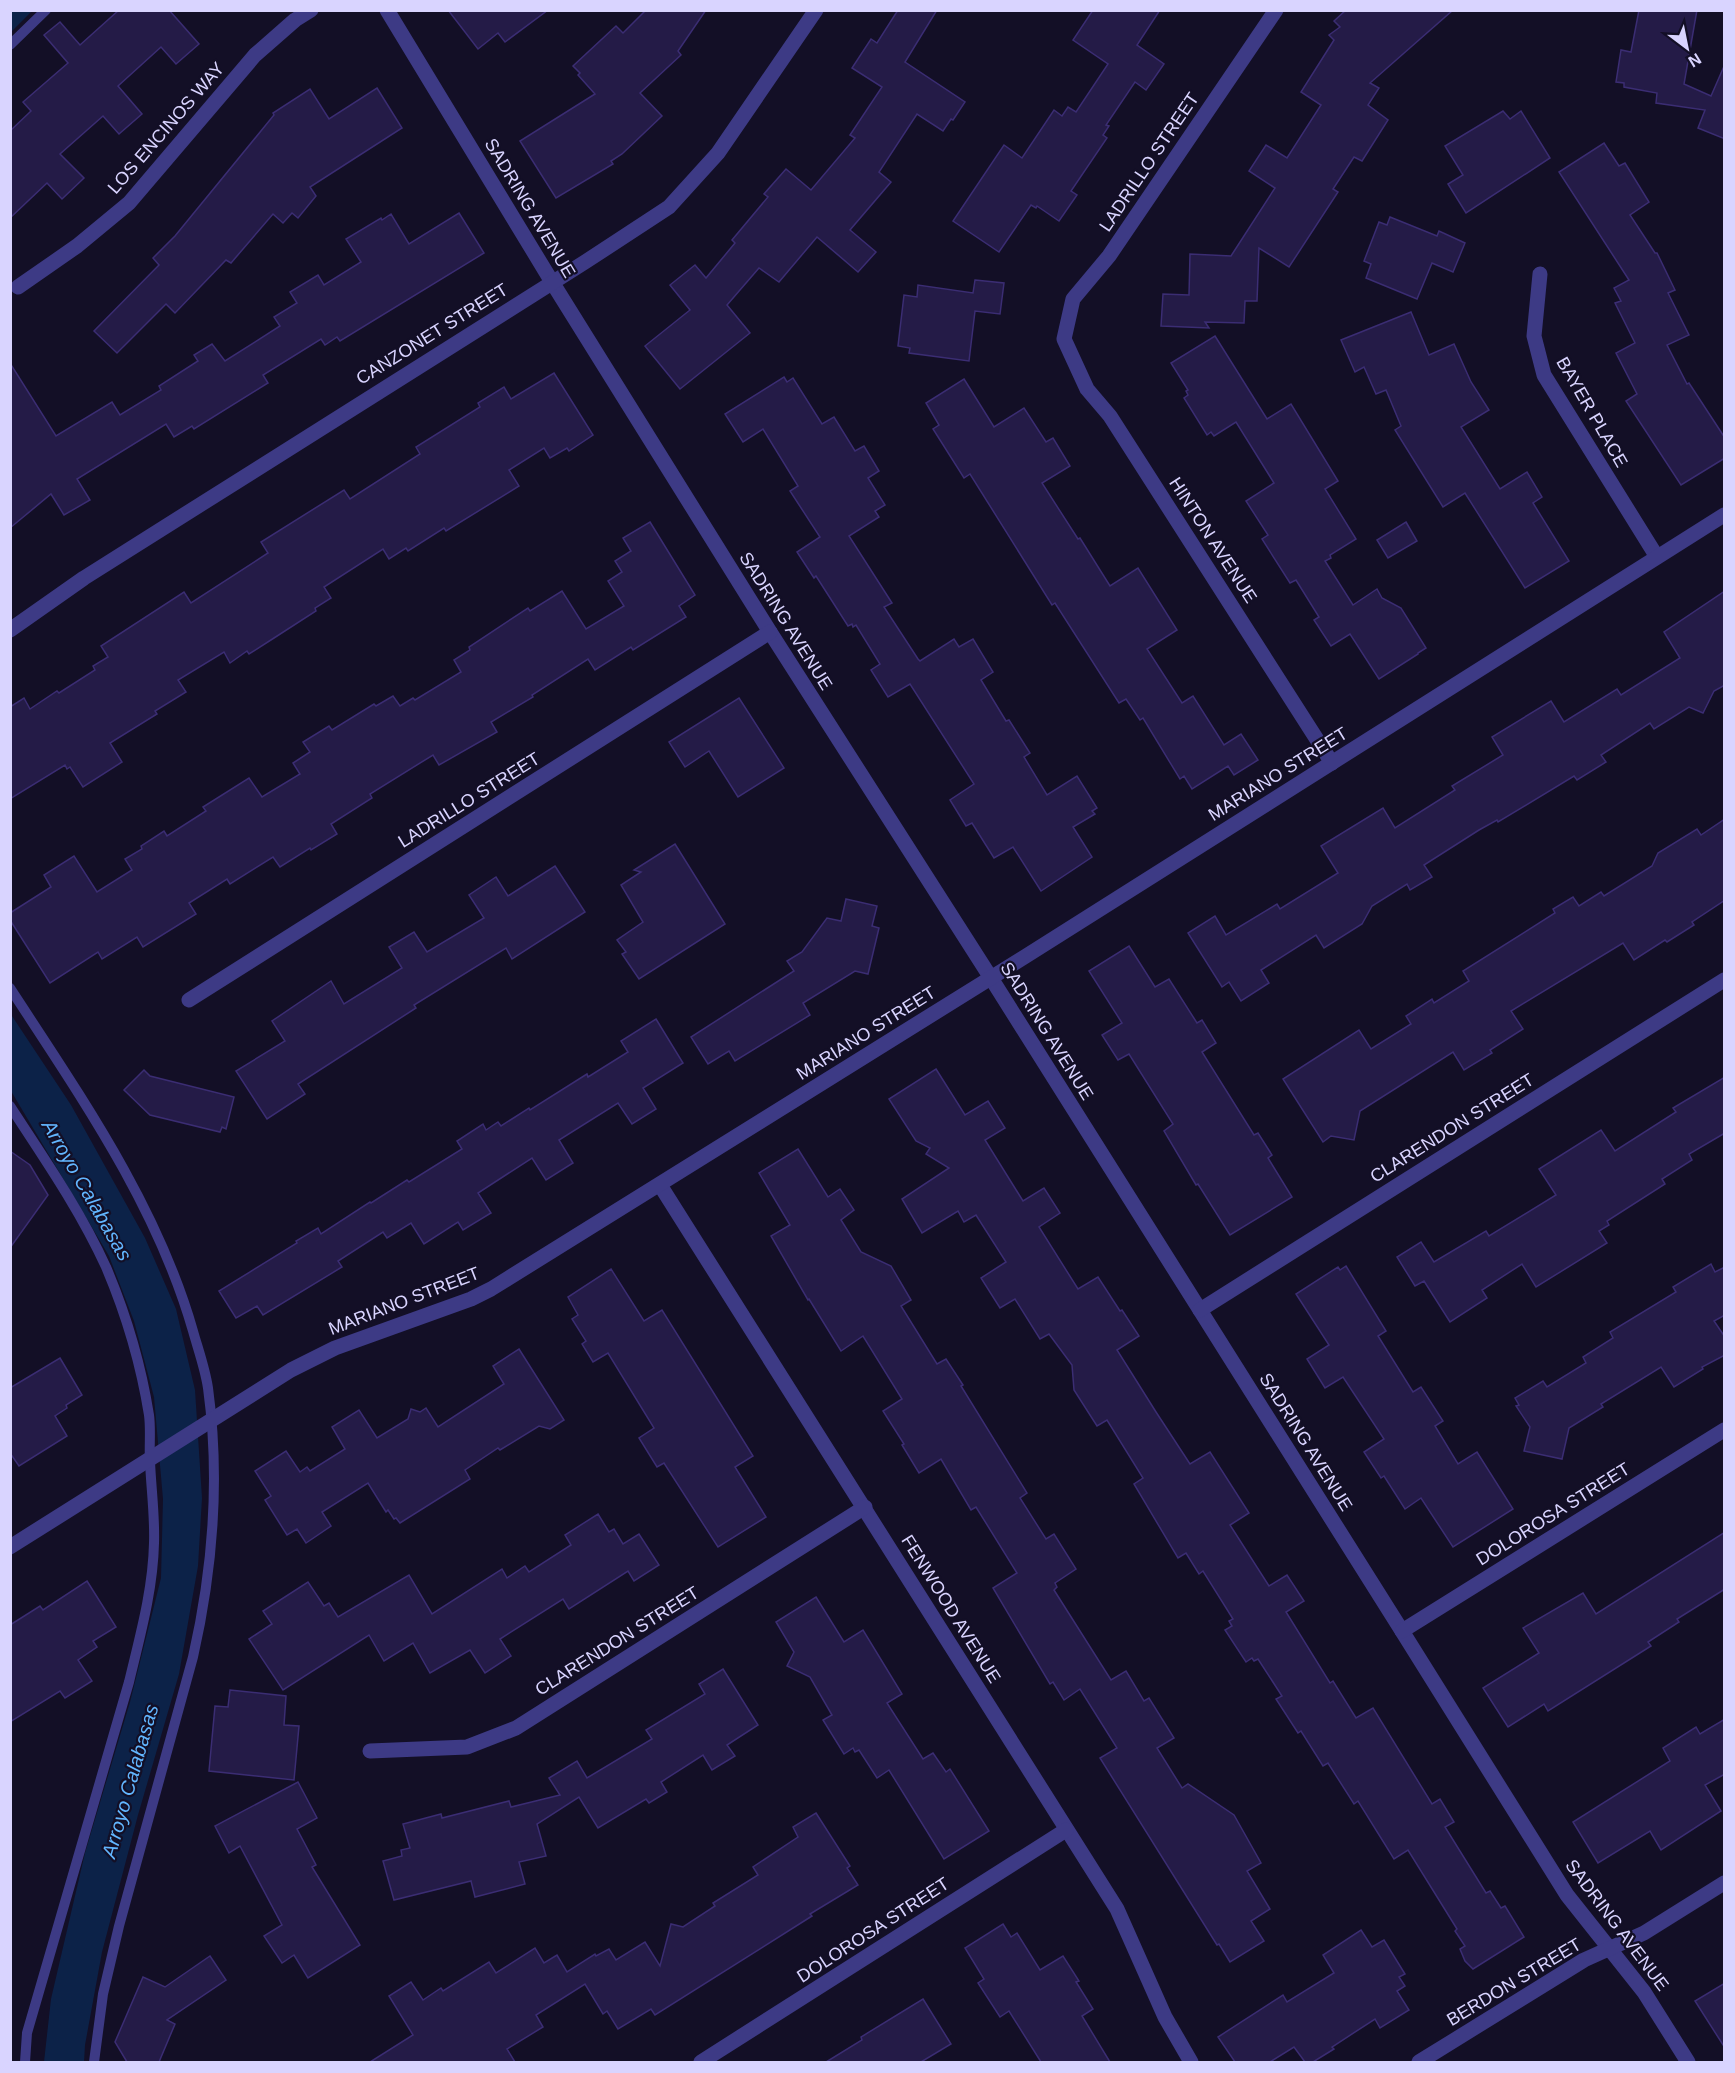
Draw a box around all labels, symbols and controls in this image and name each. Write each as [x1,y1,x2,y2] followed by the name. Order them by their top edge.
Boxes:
[1657,18,1717,78] north arrow
[1685,50,1704,71] text: N
[104,58,228,198] street label: LOS ENCINOS WAY
[1095,89,1203,235] street label: LADRILLO STREET
[481,135,579,281] street label: SADRING AVENUE
[353,279,511,389] street label: CANZONET STREET
[1552,353,1632,471] street label: BAYER PLACE
[1165,474,1261,606] street label: HINTON AVENUE
[735,548,837,694] street label: SADRING AVENUE
[1205,723,1351,825] street label: MARIANO STREET
[395,748,543,852] street label: LADRILLO STREET
[996,958,1098,1104] street label: SADRING AVENUE
[793,982,939,1084] street label: MARIANO STREET
[1367,1069,1537,1187] street label: CLARENDON STREET
[37,1115,136,1264] water label: Arroyo Calabasas
[326,1263,482,1339] street label: MARIANO STREET
[1255,1369,1357,1515] street label: SADRING AVENUE
[1473,1459,1633,1569] street label: DOLOROSA STREET
[897,1531,1005,1687] street label: FENWOOD AVENUE
[532,1582,702,1700] street label: CLARENDON STREET
[97,1702,162,1861] water label: Arroyo Calabasas
[1561,1856,1673,1994] street label: SADRING AVENUE
[793,1873,953,1987] street label: DOLOROSA STREET
[1443,1934,1585,2030] street label: BERDON STREET

